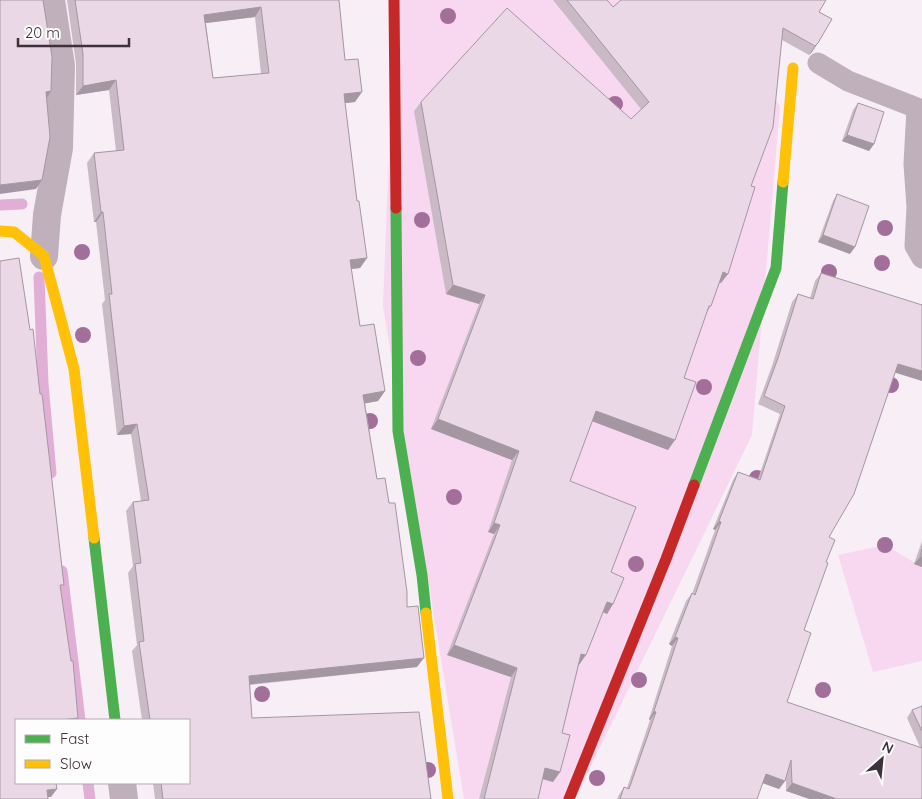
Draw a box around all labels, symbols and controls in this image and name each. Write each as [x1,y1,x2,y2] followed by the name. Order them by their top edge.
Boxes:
[18,15,129,47] scale bar
[25,23,60,42] text: 20 m
[15,719,190,784] legend
[60,729,89,748] text: Fast
[857,734,907,784] north arrow
[879,737,897,758] text: N
[60,754,92,773] text: Slow

